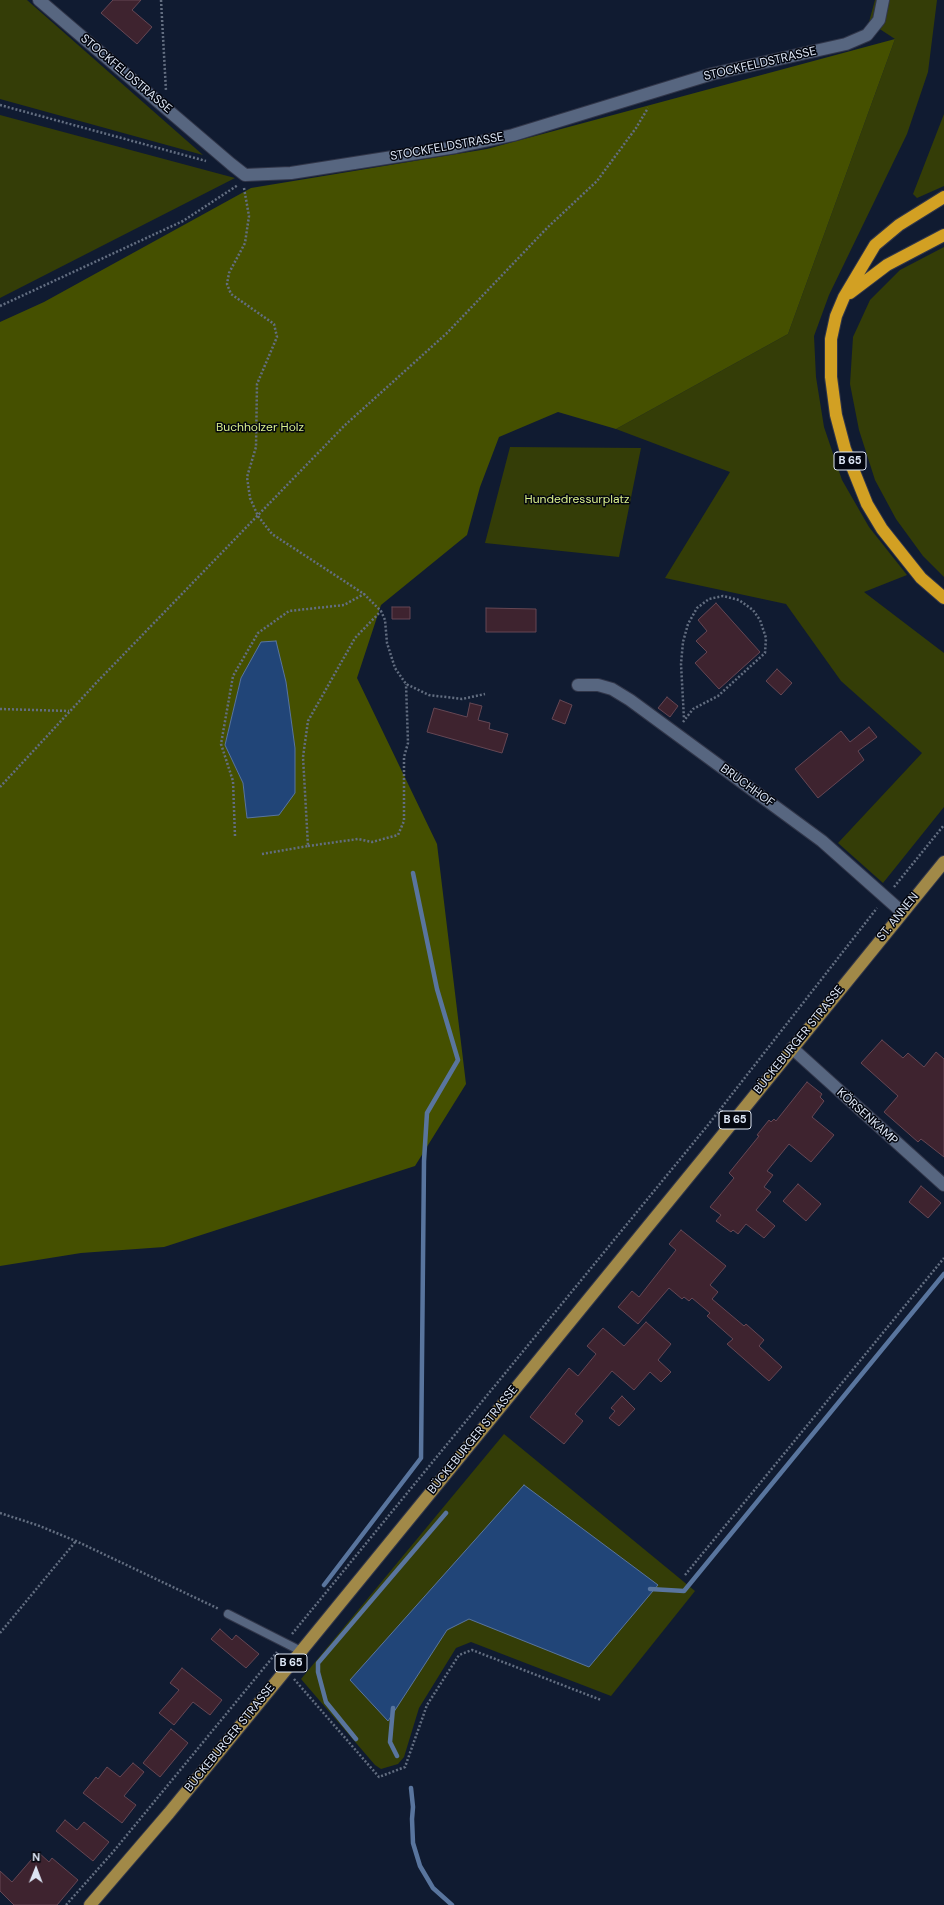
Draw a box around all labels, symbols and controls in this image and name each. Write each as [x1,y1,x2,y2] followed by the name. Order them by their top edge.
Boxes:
[77,32,175,116] street label: STOCKFELDSTRASSE
[702,44,818,84] street label: STOCKFELDSTRASSE
[389,130,505,164] street label: STOCKFELDSTRASSE
[216,421,304,435] park label: Buchholzer Holz
[834,452,866,470] road number: B 65
[525,493,629,507] park label: Hundedressurplatz
[717,762,777,810] street label: BRUCHHOF
[874,890,922,944] street label: ST. ANNEN
[751,983,847,1097] street label: BÜCKEBURGER STRASSE
[834,1086,900,1148] street label: KÖRSENKAMP
[719,1111,751,1129] road number: B 65
[425,1383,521,1497] street label: BÜCKEBURGER STRASSE
[275,1654,307,1672] road number: B 65
[182,1681,278,1795] street label: BÜCKEBURGER STRASSE
[16,1849,56,1889] north arrow
[32,1850,40,1864] text: N

